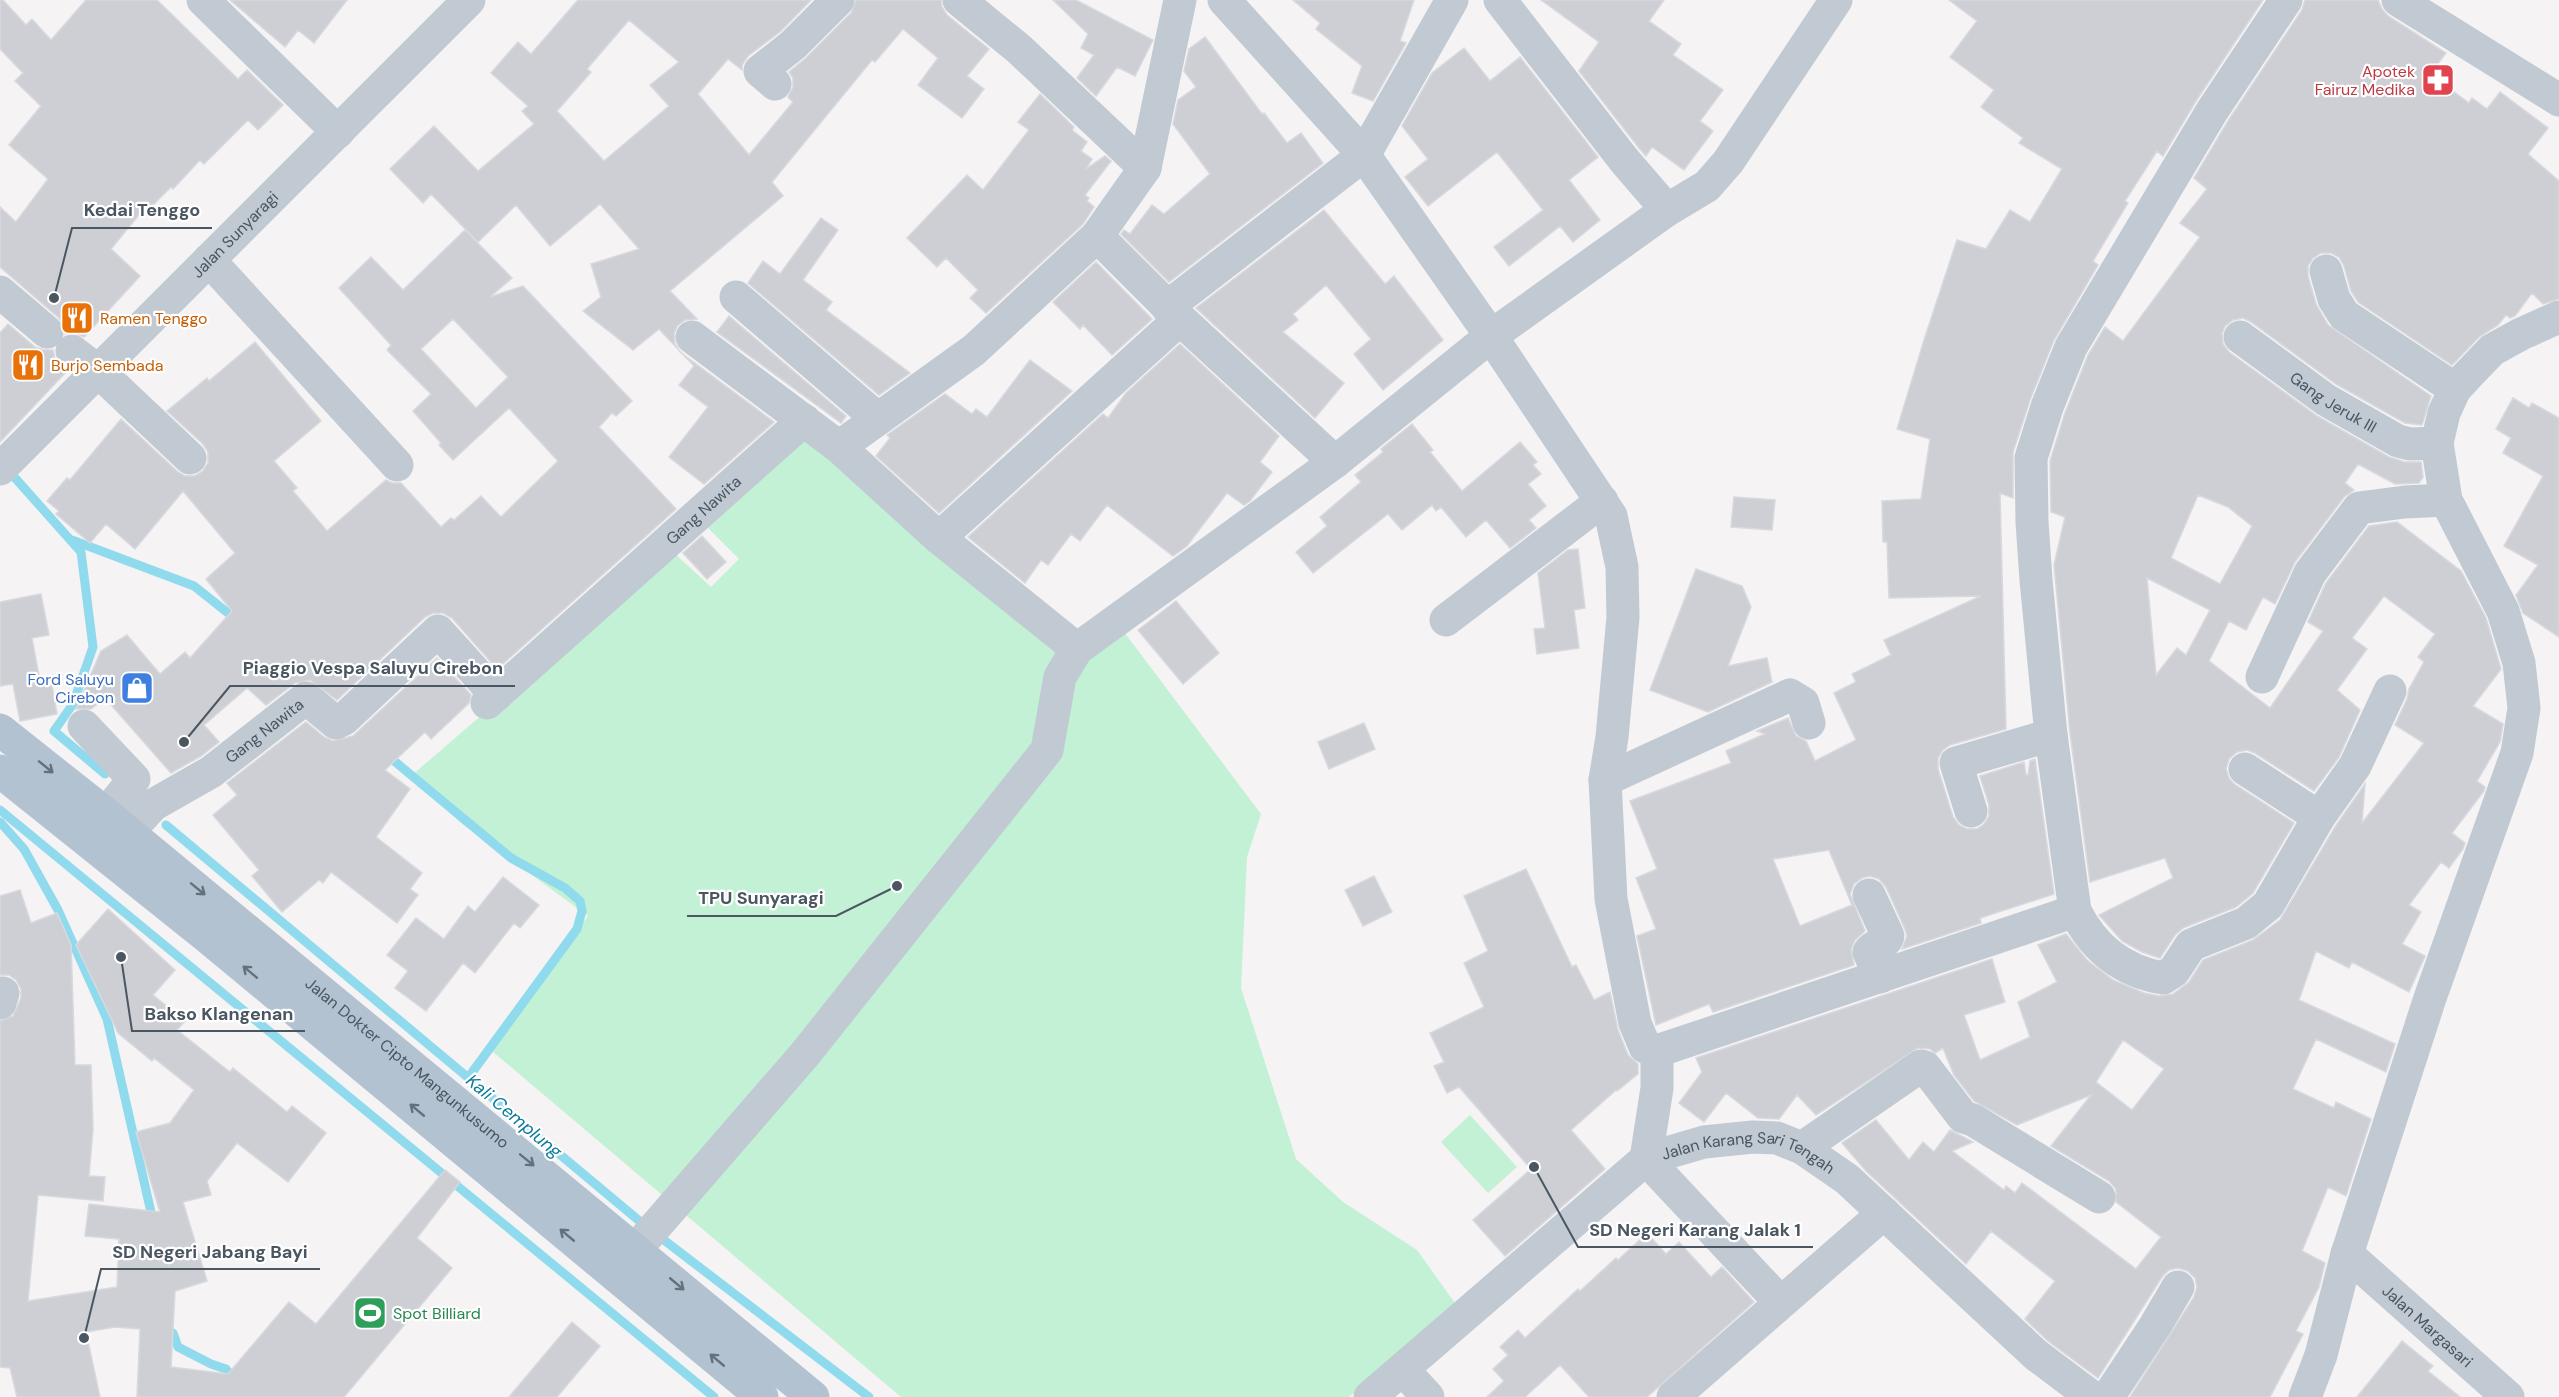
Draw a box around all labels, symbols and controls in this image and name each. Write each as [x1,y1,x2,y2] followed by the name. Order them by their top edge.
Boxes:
[2315,61,2415,100] place label: Apotek Fairuz Medika
[2420,62,2456,98] pharmacy icon: Apotek Fairuz Medika
[187,187,283,282] street label: Jalan Sunyaragi
[72,192,212,228] callout: Kedai Tenggo
[84,198,200,222] text: Kedai Tenggo
[59,300,95,336] restaurant icon: Ramen Tenggo
[100,308,208,329] place label: Ramen Tenggo
[10,347,46,383] restaurant icon: Burjo Sembada
[51,355,163,376] place label: Burjo Sembada
[2286,367,2380,438] street label: Gang Jeruk III
[662,471,746,549] street label: Gang Nawita
[230,650,515,686] callout: Piaggio Vespa Saluyu Cirebon
[243,656,503,680] text: Piaggio Vespa Saluyu Cirebon
[28,669,114,708] place label: Ford Saluyu Cirebon
[119,670,155,706] shop icon: Ford Saluyu Cirebon
[221,694,308,768] street label: Gang Nawita
[38,760,54,773] one-way arrow
[687,880,836,916] callout: TPU Sunyaragi
[189,882,205,895] one-way arrow
[698,886,824,910] text: TPU Sunyaragi
[242,966,258,979] one-way arrow
[301,973,513,1153] street label: Jalan Dokter Cipto Mangunkusumo
[132,995,305,1031] callout: Bakso Klangenan
[145,1002,293,1026] text: Bakso Klangenan
[461,1069,568,1164] water label: Kali Cemplung
[409,1104,425,1117] one-way arrow
[1659,1127,1839,1179] street label: Jalan Karang Sari Tengah
[518,1153,534,1166] one-way arrow
[1578,1211,1813,1247] callout: SD Negeri Karang Jalak 1
[1589,1218,1801,1242] text: SD Negeri Karang Jalak 1
[559,1229,575,1242] one-way arrow
[101,1233,320,1269] callout: SD Negeri Jabang Bayi
[112,1240,308,1264] text: SD Negeri Jabang Bayi
[669,1277,684,1291] one-way arrow
[2378,1280,2477,1372] street label: Jalan Margasari
[352,1295,388,1331] sports icon: Spot Billiard
[393,1303,481,1324] place label: Spot Billiard
[709,1353,725,1366] one-way arrow

